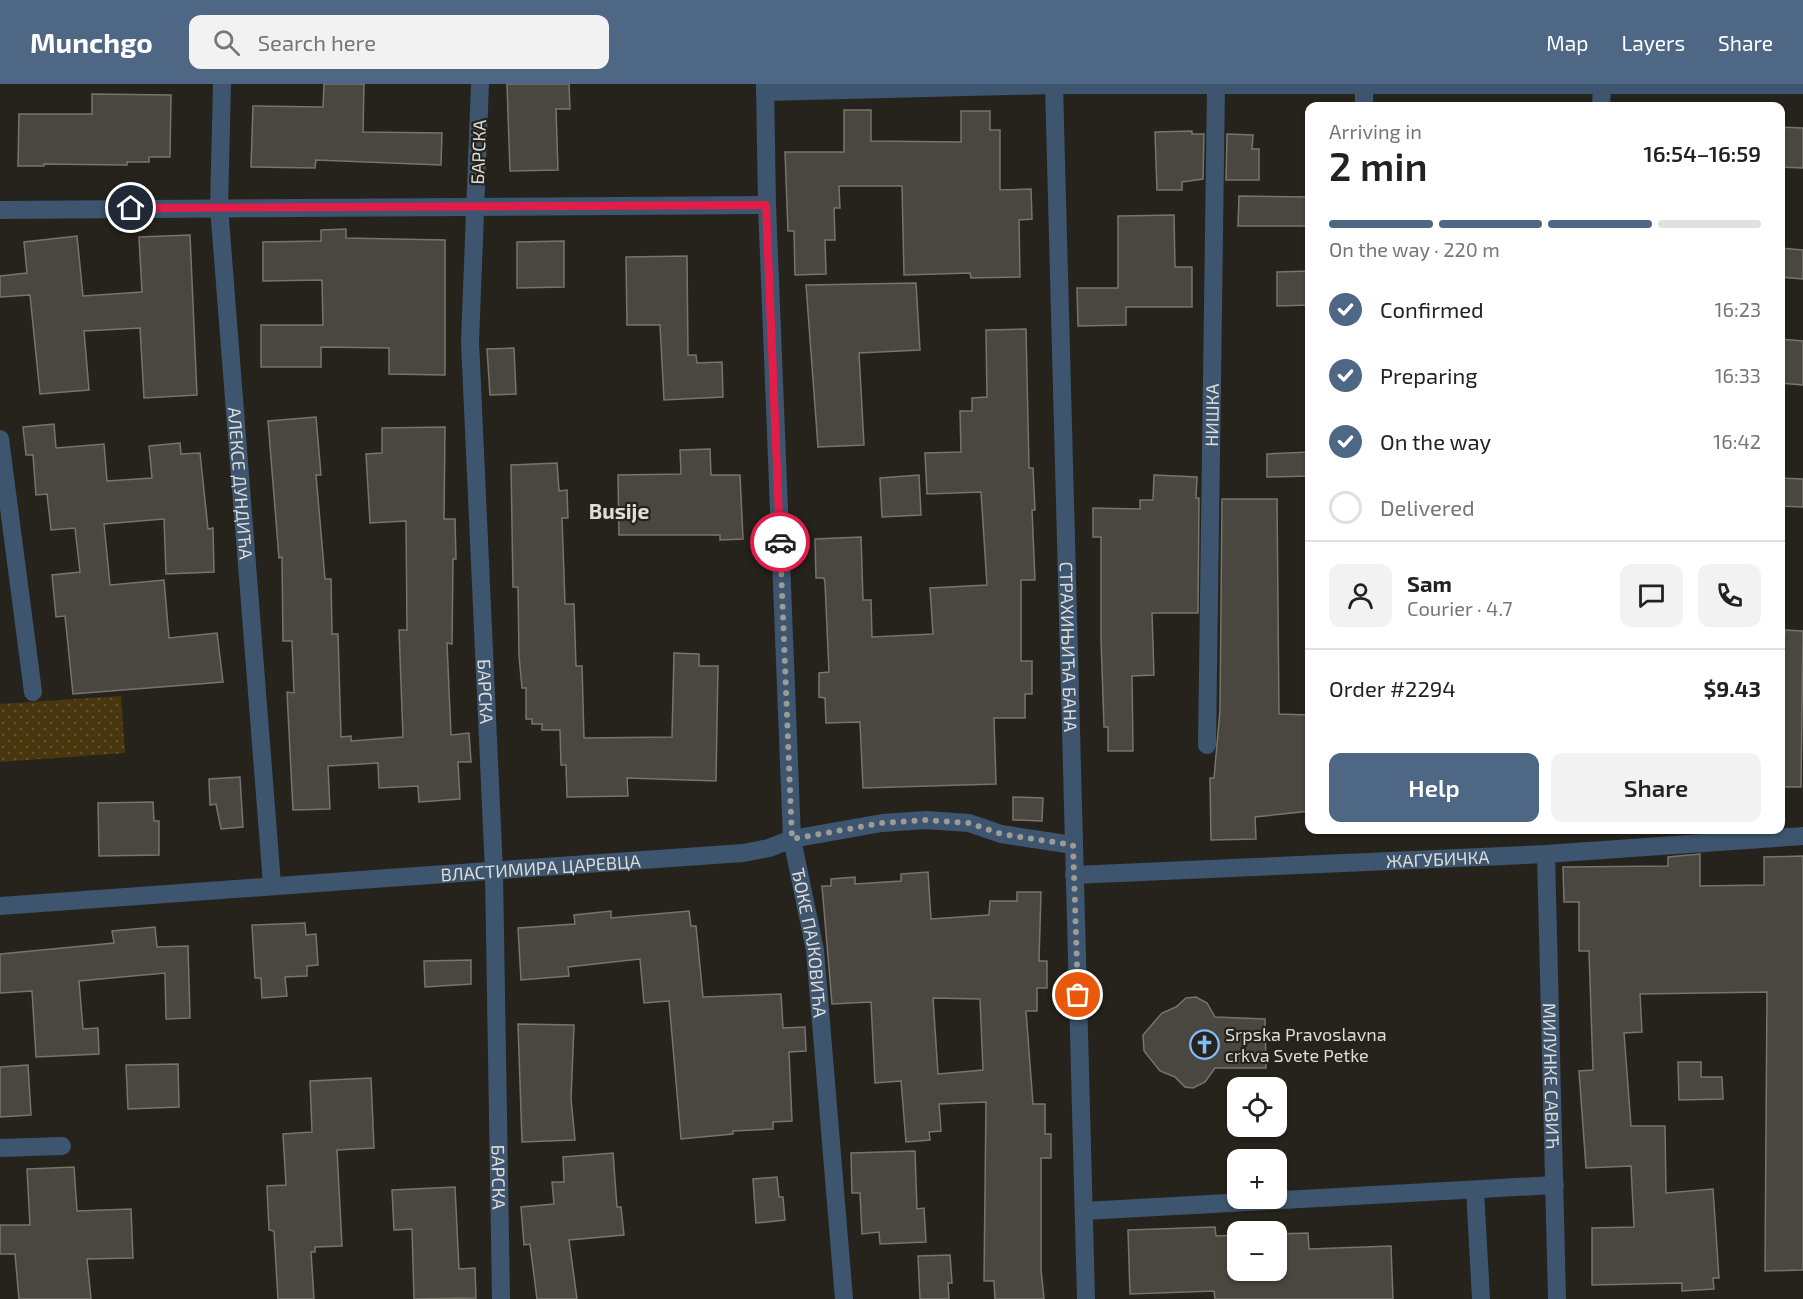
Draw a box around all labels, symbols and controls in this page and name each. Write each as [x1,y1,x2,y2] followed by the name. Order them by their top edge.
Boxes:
[189,15,609,69] search box
[30,25,153,59] text: Munchgo
[210,26,243,59] icon: search
[258,29,376,55] text: Search here
[1546,30,1588,55] text: Map
[1621,30,1685,55] text: Layers
[1718,30,1773,55] text: Share
[466,118,490,185] street label: БАРСКА
[1329,119,1422,143] text: Arriving in
[1644,140,1761,166] text: 16:54–16:59
[1329,142,1428,189] text: 2 min
[105,182,156,233] pin
[114,191,147,224] icon: home
[1329,237,1500,261] text: On the way · 220 m
[1329,293,1362,326] icon: check
[1380,296,1484,322] text: Confirmed
[1715,297,1761,321] text: 16:23
[1329,359,1362,392] icon: check
[1380,362,1478,388] text: Preparing
[1715,363,1761,387] text: 16:33
[1200,382,1223,447] street label: НИШКА
[224,406,258,561] street label: АЛЕКСЕ ДУНДИЋА
[1329,425,1362,458] icon: check
[1380,428,1491,454] text: On the way
[1713,429,1761,453] text: 16:42
[1380,494,1475,520] text: Delivered
[589,498,649,523] district label: Busije
[750,512,810,572] courier
[764,526,797,559] icon: car
[1056,561,1082,733] street label: СТРАХИЊИЋА БАНА
[1329,564,1392,627] button: person
[1620,564,1683,627] button: chat
[1698,564,1761,627] button: phone
[1407,570,1452,596] text: Sam
[1407,596,1513,620] text: Courier · 4.7
[473,659,498,725] street label: БАРСКА
[1329,675,1456,701] text: Order #2294
[1704,675,1761,701] text: $9.43
[1329,753,1539,822] button: Help
[1551,753,1761,822] button: Share
[1385,845,1491,872] street label: ЖАГУБИЧКА
[440,850,642,885] street label: ВЛАСТИМИРА ЦАРЕВЦА
[787,866,832,1019] street label: ЂОКЕ ПАЈКОВИЋА
[1052,969,1103,1020] pin
[1061,978,1094,1011] icon: bag
[1539,1003,1564,1149] street label: МИЛУНКЕ САВИЋ
[1225,1023,1387,1066] place label: Srpska Pravoslavna crkva Svete Petke
[1188,1028,1220,1060] church icon: Srpska Pravoslavna crkva Svete Petke
[1227,1077,1287,1281] map controls
[1227,1077,1287,1137] button: locate
[487,1145,511,1211] street label: БАРСКА
[1227,1149,1287,1209] button: +
[1227,1221,1287,1281] button: −

